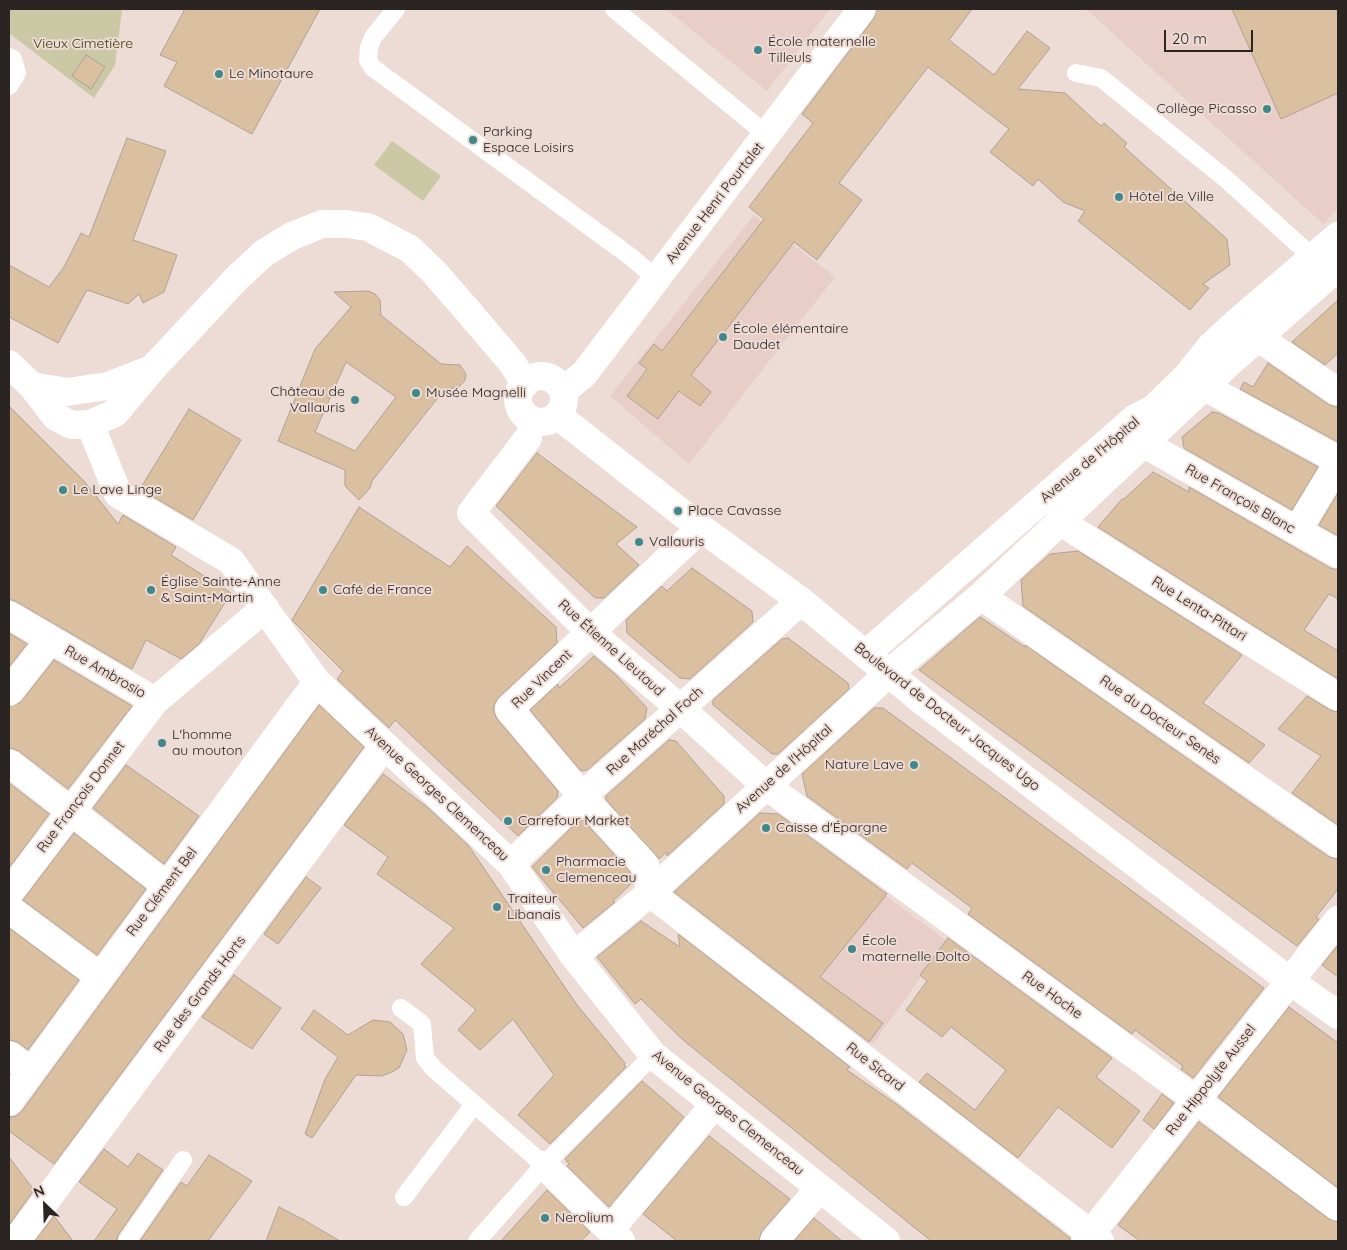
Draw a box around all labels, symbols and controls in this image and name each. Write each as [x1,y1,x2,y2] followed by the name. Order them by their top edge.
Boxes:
[1167,20,1256,52] scale bar
[1172,29,1207,48] text: 20 m
[768,34,876,66] place label: École maternelle Tilleuls
[33,36,133,52] park label: Vieux Cimetière
[752,44,764,56] marker: École maternelle Tilleuls
[229,66,313,82] place label: Le Minotaure
[213,68,225,80] marker: Le Minotaure
[1156,101,1257,117] place label: Collège Picasso
[1261,103,1273,115] marker: Collège Picasso
[483,124,574,156] place label: Parking Espace Loisirs
[467,134,479,146] marker: Parking Espace Loisirs
[663,139,767,267] street label: Avenue Henri Pourtalet
[1129,189,1214,205] place label: Hôtel de Ville
[1113,191,1125,203] marker: Hôtel de Ville
[733,321,848,354] place label: École élémentaire Daudet
[717,331,729,343] marker: École élémentaire Daudet
[270,384,345,417] place label: Château de Vallauris
[426,385,526,401] place label: Musée Magnelli
[410,387,422,399] marker: Musée Magnelli
[349,394,361,406] marker: Château de Vallauris
[1037,414,1143,506] street label: Avenue de l'Hôpital
[1182,461,1298,537] street label: Rue François Blanc
[73,482,162,498] place label: Le Lave Linge
[57,484,69,496] marker: Le Lave Linge
[688,503,781,519] place label: Place Cavasse
[672,505,684,517] marker: Place Cavasse
[649,534,704,550] place label: Vallauris
[633,536,645,548] marker: Vallauris
[1148,573,1250,645] street label: Rue Lenta-Pittari
[161,574,281,606] place label: Église Sainte-Anne & Saint-Martin
[333,582,432,598] place label: Café de France
[145,584,157,596] marker: Église Sainte-Anne & Saint-Martin
[317,584,329,596] marker: Café de France
[555,596,667,700] street label: Rue Étienne Lieutaud
[851,639,1043,795] street label: Boulevard de Docteur Jacques Ugo
[61,642,149,702] street label: Rue Ambrosio
[508,646,576,712] street label: Rue Vincent
[1096,672,1224,768] street label: Rue du Docteur Senès
[603,683,707,779] street label: Rue Maréchal Foch
[732,721,836,817] street label: Avenue de l'Hôpital
[362,723,512,865] street label: Avenue Georges Clemenceau
[172,727,243,760] place label: L'homme au mouton
[156,737,168,749] marker: L'homme au mouton
[34,738,128,856] street label: Rue François Donnet
[825,757,904,773] place label: Nature Lave
[908,759,920,771] marker: Nature Lave
[518,813,629,829] place label: Carrefour Market
[502,815,514,827] marker: Carrefour Market
[776,820,888,836] place label: Caisse d'Épargne
[760,822,772,834] marker: Caisse d'Épargne
[123,844,201,940] street label: Rue Clément Bel
[556,854,636,886] place label: Pharmacie Clemenceau
[540,864,552,876] marker: Pharmacie Clemenceau
[507,891,561,924] place label: Traiteur Libanais
[491,901,503,913] marker: Traiteur Libanais
[151,932,249,1056] street label: Rue des Grands Horts
[862,933,970,966] place label: École maternelle Dolto
[846,943,858,955] marker: École maternelle Dolto
[1019,967,1085,1023] street label: Rue Hoche
[1163,1021,1259,1139] street label: Rue Hippolyte Aussel
[843,1039,907,1095] street label: Rue Sicard
[649,1047,807,1179] street label: Avenue Georges Clemenceau
[20,1180,70,1230] north arrow
[31,1181,47,1202] text: N
[555,1210,614,1226] place label: Nerolium
[539,1212,551,1224] marker: Nerolium

